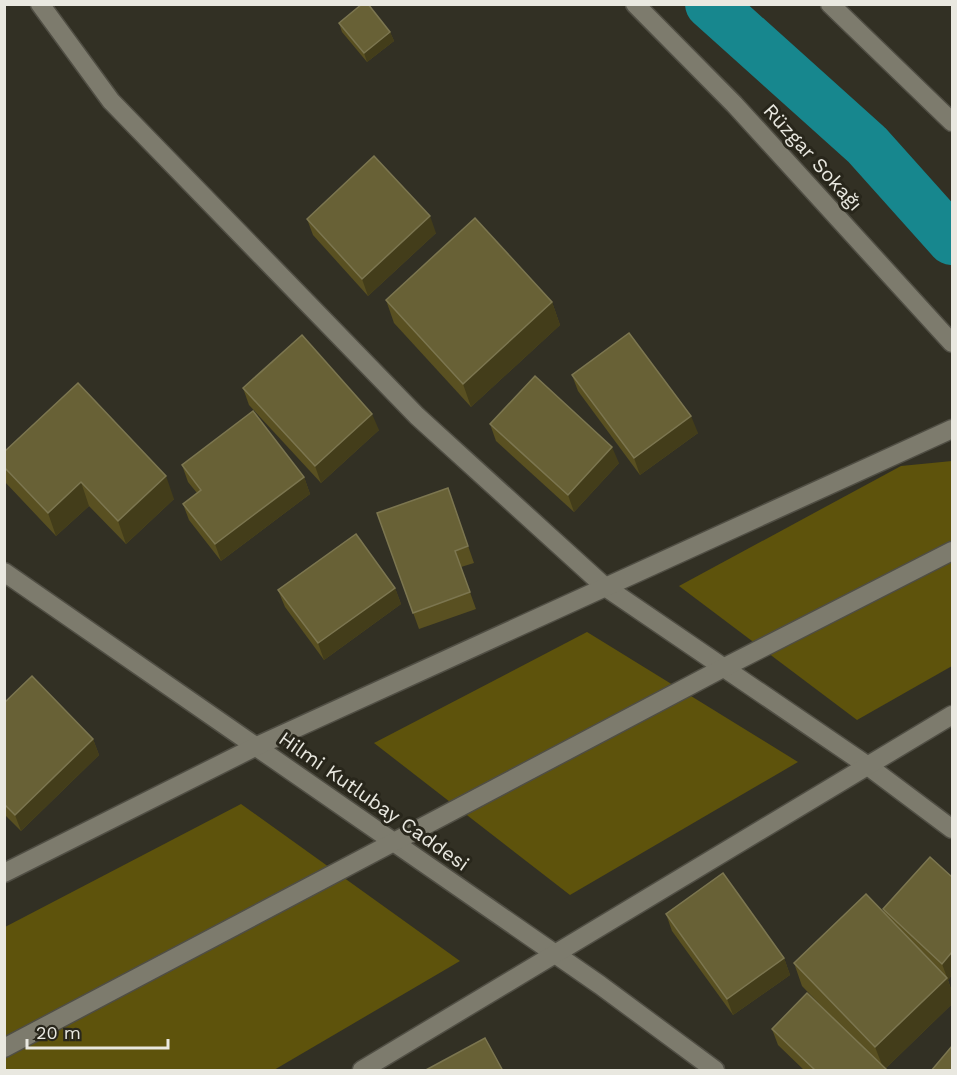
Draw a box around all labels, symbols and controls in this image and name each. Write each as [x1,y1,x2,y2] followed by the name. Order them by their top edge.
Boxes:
[759,99,867,215] street label: Rüzgar Sokağı
[274,726,474,876] street label: Hilmi Kutlubay Caddesi
[27,1012,168,1050] scale bar
[36,1022,81,1043] text: 20 m

